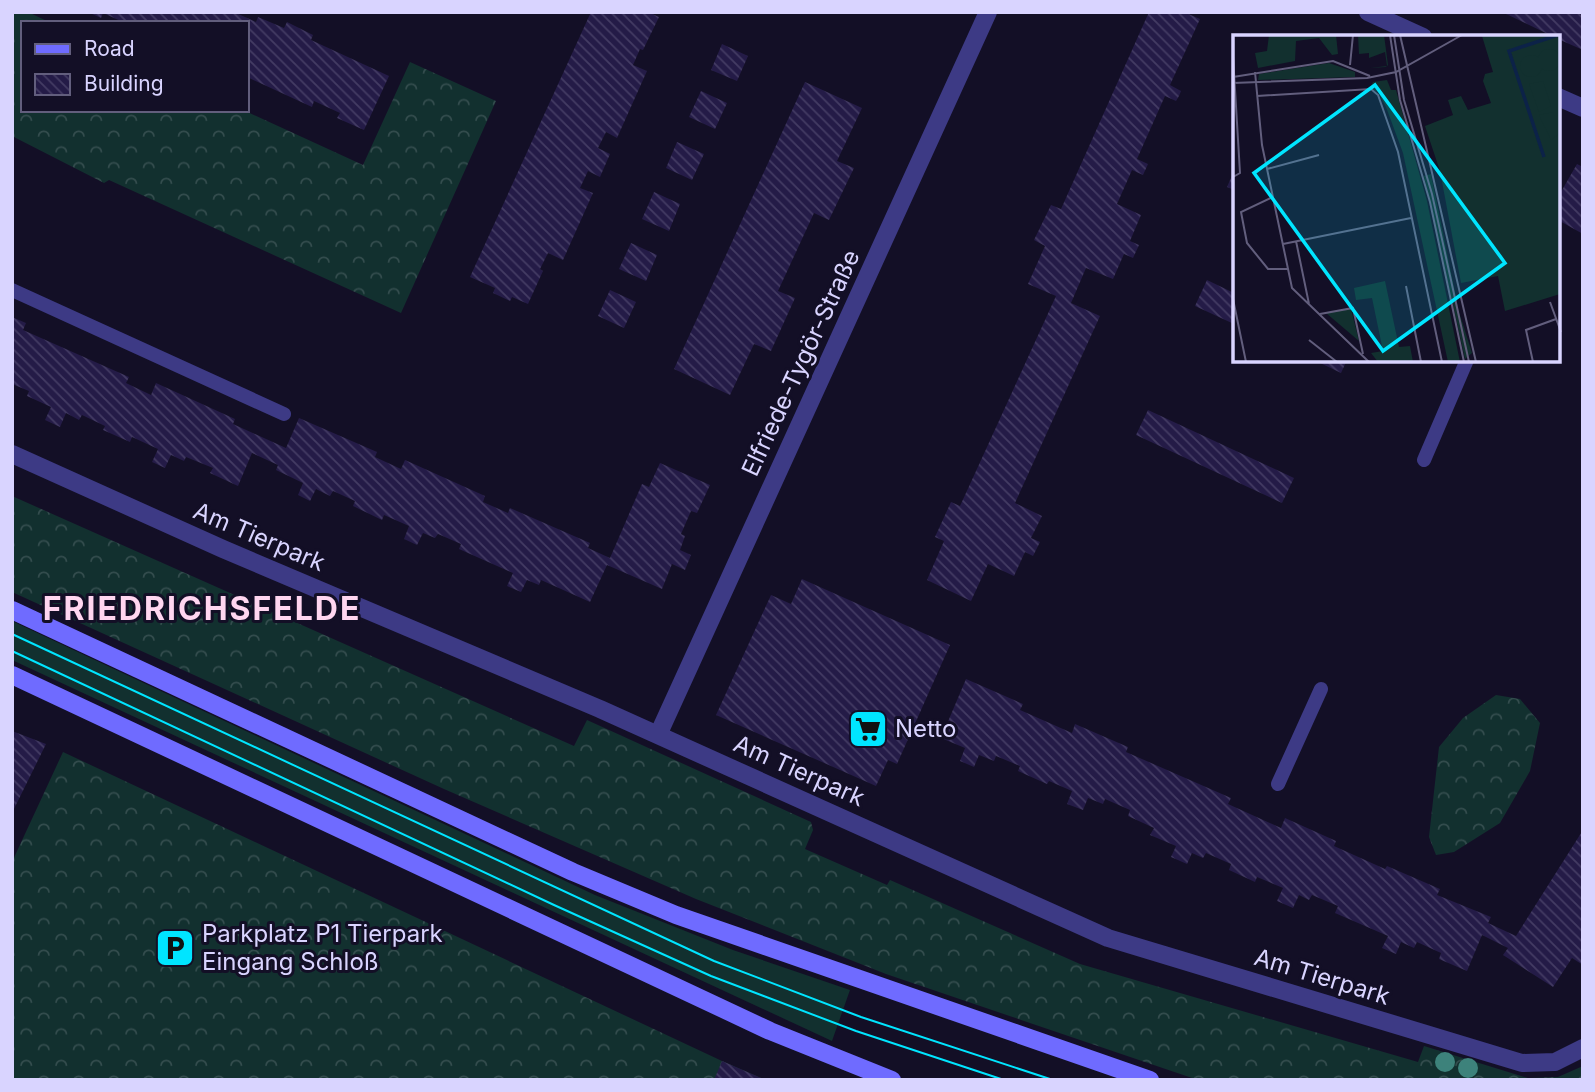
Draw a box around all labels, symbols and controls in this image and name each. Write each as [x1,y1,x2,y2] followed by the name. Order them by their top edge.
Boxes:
[21,21,248,112] legend
[1233,35,1560,362] inset map
[84,36,135,61] text: Road
[84,71,164,96] text: Building
[735,245,866,480] street label: Elfriede-Tygör-Straße
[189,496,329,577] street label: Am Tierpark
[43,589,361,628] district label: FRIEDRICHSFELDE
[847,708,889,750] supermarket icon: Netto
[895,714,956,743] place label: Netto
[729,729,869,812] street label: Am Tierpark
[202,919,443,976] place label: Parkplatz P1 Tierpark Eingang Schloß
[154,927,196,969] parking icon: Parkplatz P1 Tierpark Eingang Schloß
[1251,942,1393,1011] street label: Am Tierpark

